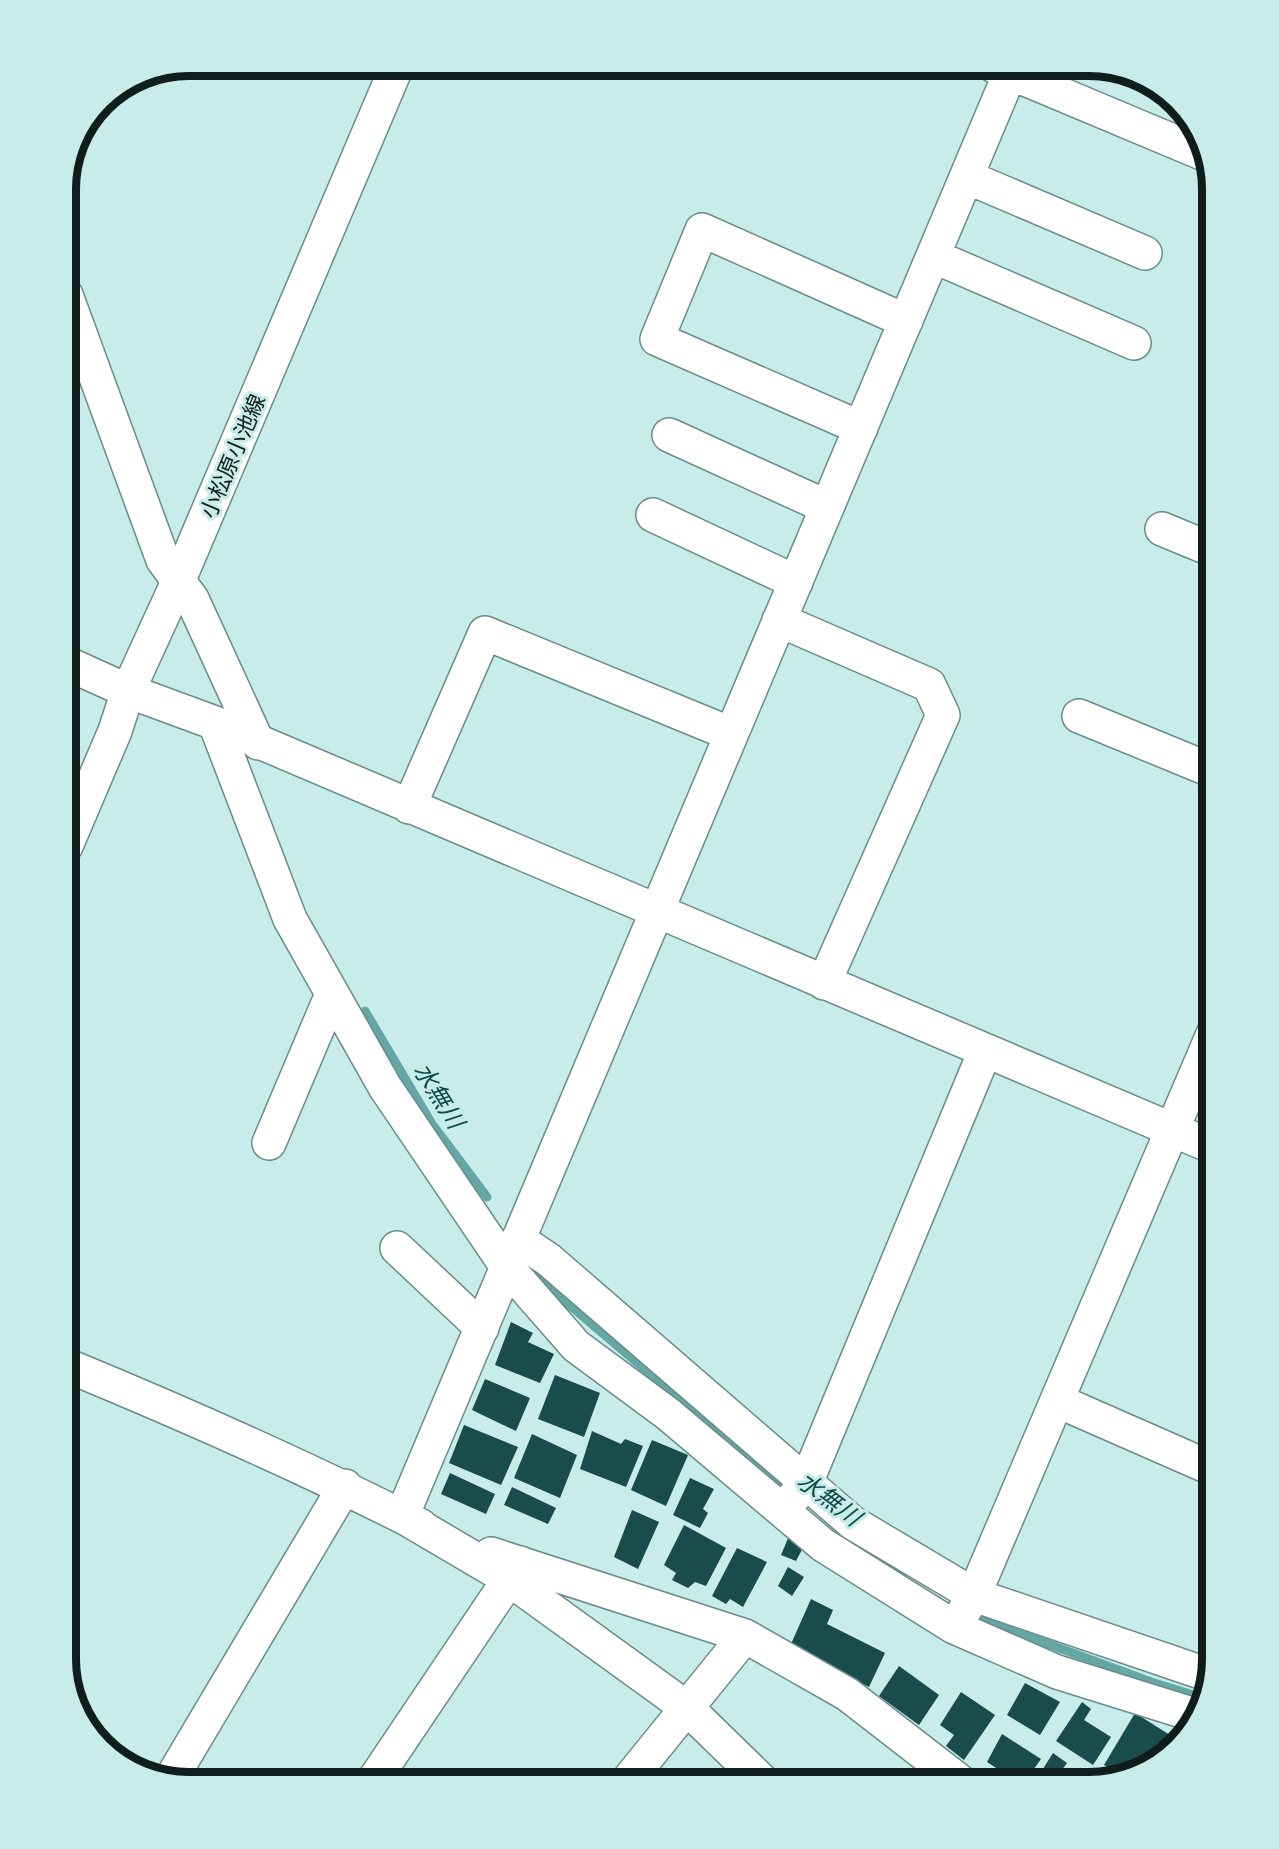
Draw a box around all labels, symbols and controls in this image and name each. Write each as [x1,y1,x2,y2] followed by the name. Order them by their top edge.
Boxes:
[194,390,270,522] street label: 小松原小池線
[409,1057,473,1136] water label: 水無川
[793,1465,870,1533] water label: 水無川

